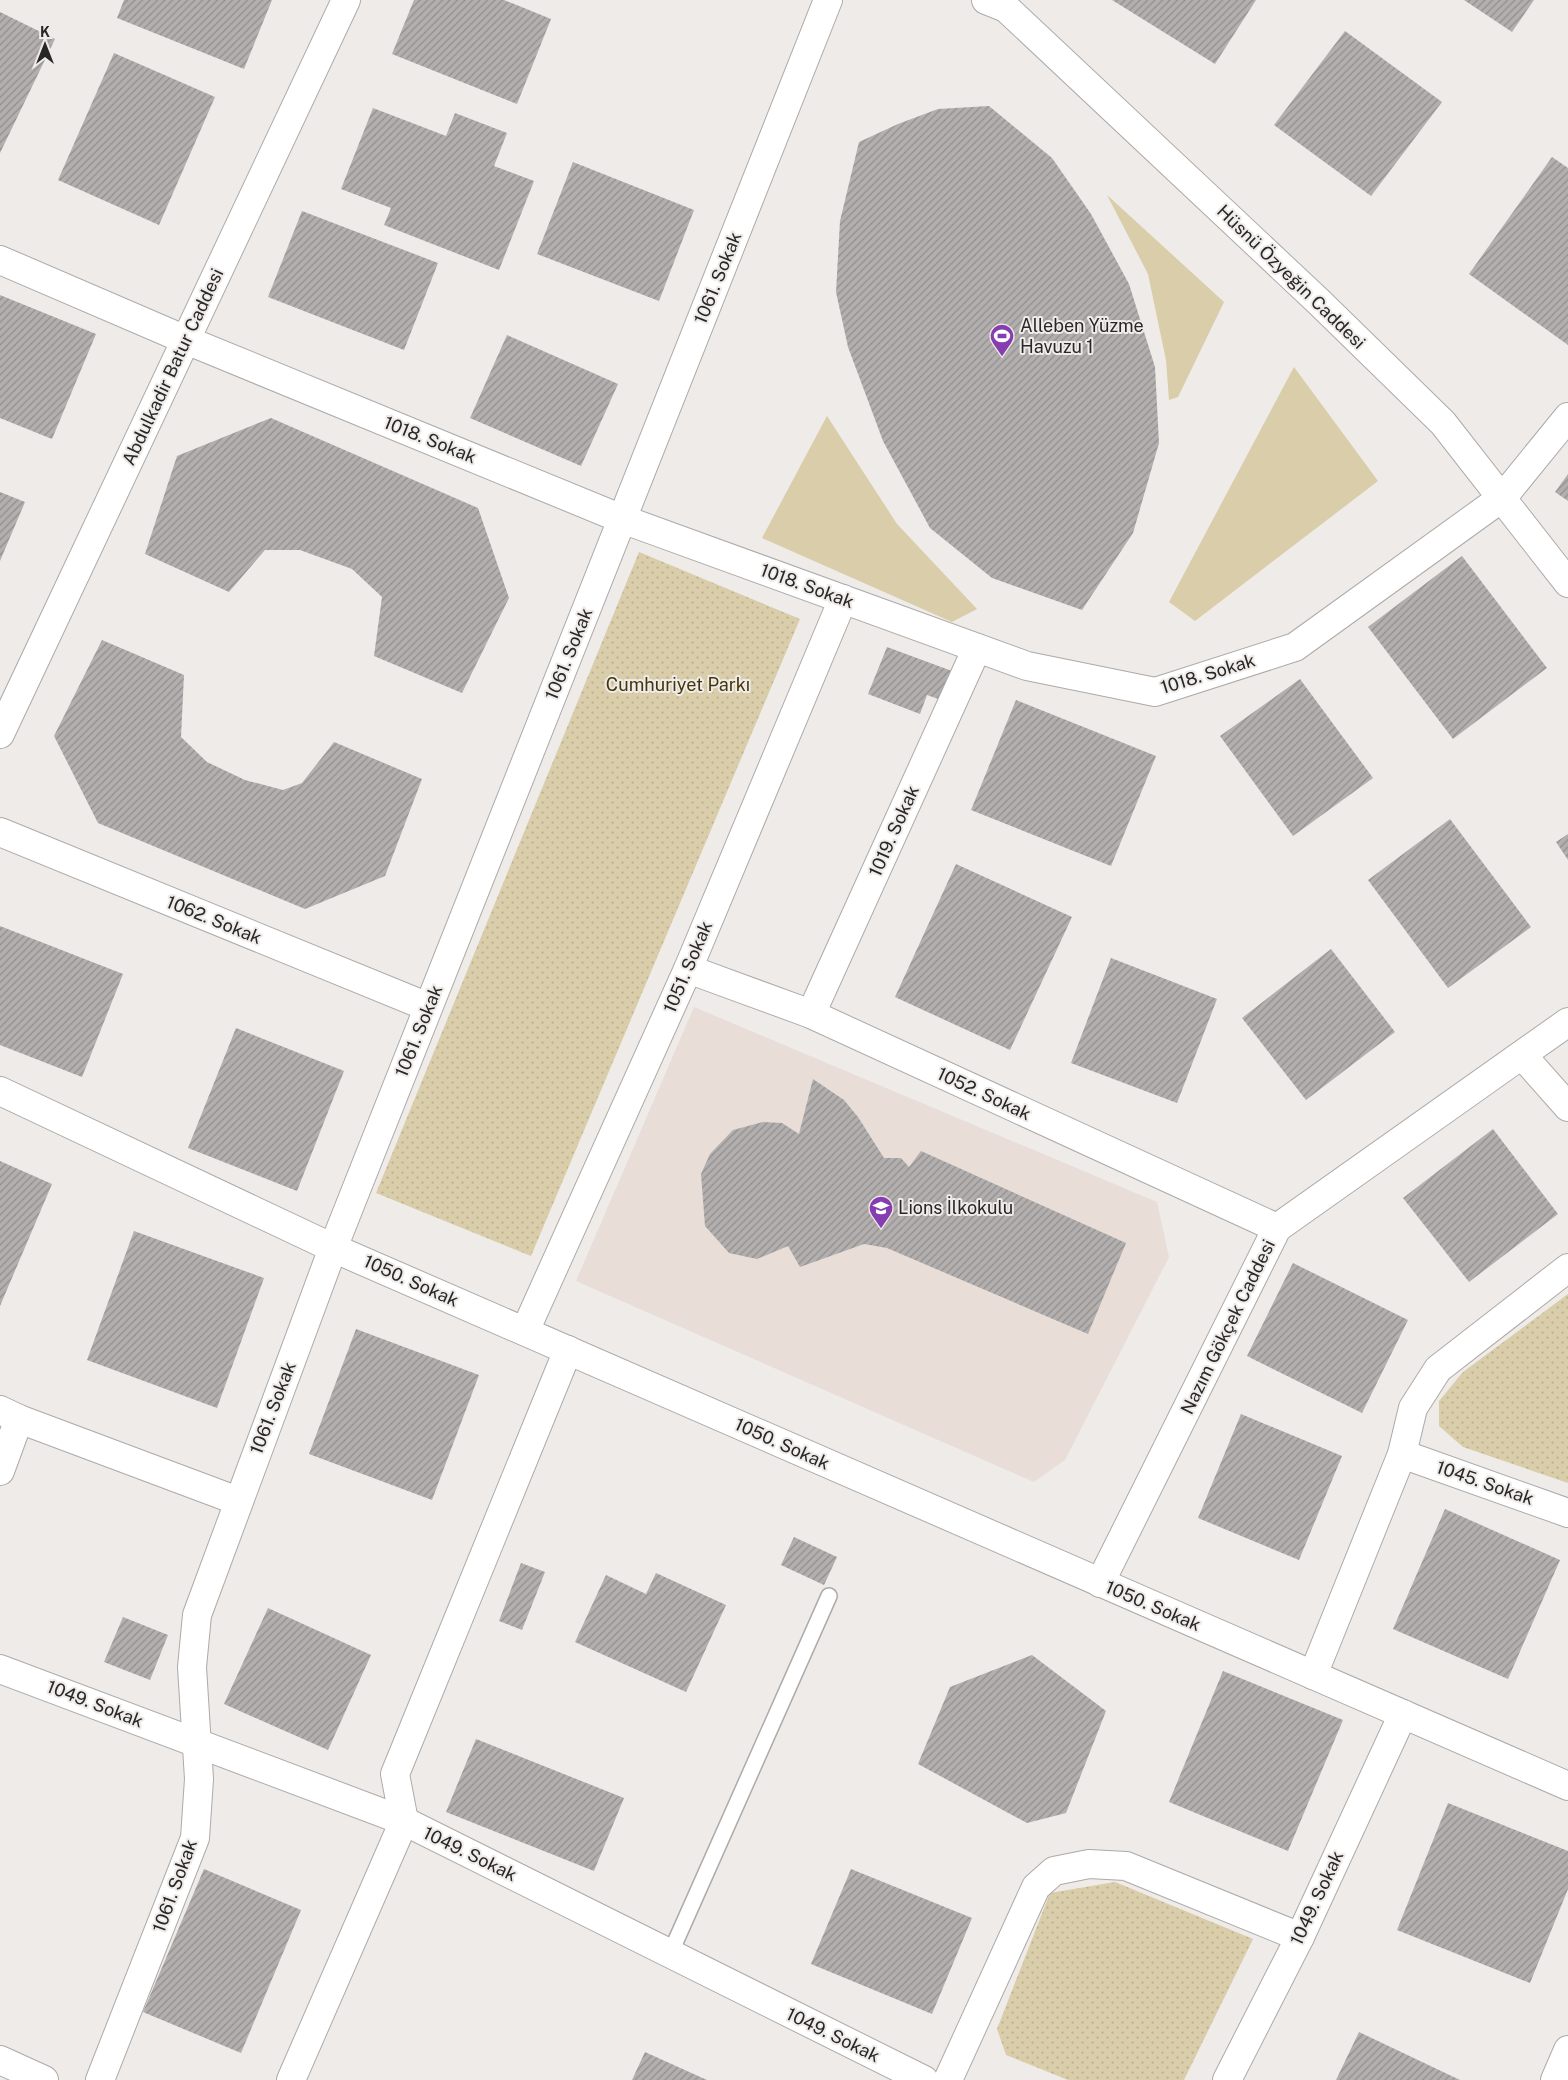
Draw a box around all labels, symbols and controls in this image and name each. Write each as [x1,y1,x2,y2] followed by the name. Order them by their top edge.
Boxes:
[20,20,70,70] north arrow
[40,24,50,40] text: K
[1213,200,1370,353] street label: Hüsnü Özyeğin Caddesi
[690,229,745,327] street label: 1061. Sokak
[118,265,227,469] street label: Abdulkadir Batur Caddesi
[1020,315,1144,357] place label: Alleben Yüzme Havuzu 1
[989,323,1015,357] sports icon: Alleben Yüzme Havuzu 1
[381,411,479,468] street label: 1018. Sokak
[758,559,857,612] street label: 1018. Sokak
[541,605,596,703] street label: 1061. Sokak
[1158,649,1258,698] street label: 1018. Sokak
[606,674,750,695] park label: Cumhuriyet Parkı
[864,782,923,880] street label: 1019. Sokak
[164,891,265,948] street label: 1062. Sokak
[659,918,716,1016] street label: 1051. Sokak
[391,982,446,1080] street label: 1061. Sokak
[934,1063,1034,1124] street label: 1052. Sokak
[868,1195,894,1229] school or university icon: Lions İlkokulu
[898,1196,1013,1218] place label: Lions İlkokulu
[1176,1236,1279,1417] street label: Nazım Gökçek Caddesi
[361,1250,462,1311] street label: 1050. Sokak
[245,1359,300,1457] street label: 1061. Sokak
[732,1413,833,1474] street label: 1050. Sokak
[1434,1456,1537,1509] street label: 1045. Sokak
[1102,1576,1204,1635] street label: 1050. Sokak
[44,1676,146,1731] street label: 1049. Sokak
[420,1822,520,1885] street label: 1049. Sokak
[148,1837,201,1935] street label: 1061. Sokak
[1286,1847,1347,1948] street label: 1049. Sokak
[783,2003,883,2066] street label: 1049. Sokak

